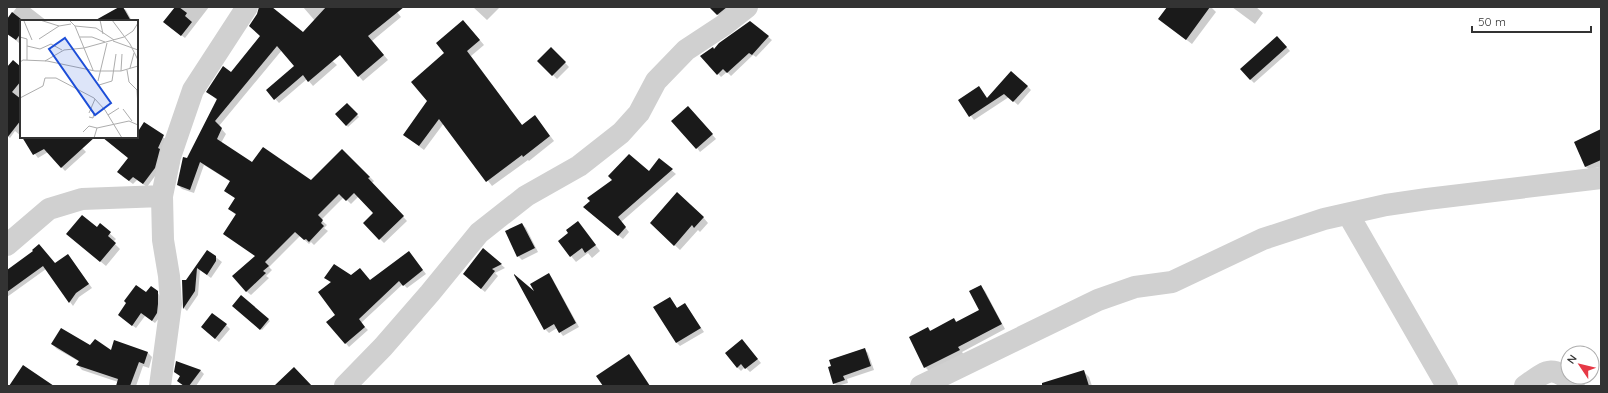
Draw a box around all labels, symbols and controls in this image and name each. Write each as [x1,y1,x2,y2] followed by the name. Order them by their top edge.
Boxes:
[1472,8,1591,34] scale bar
[1478,14,1506,29] text: 50 m
[20,20,138,138] inset map
[1560,345,1600,385] north arrow
[1564,352,1580,367] text: N

